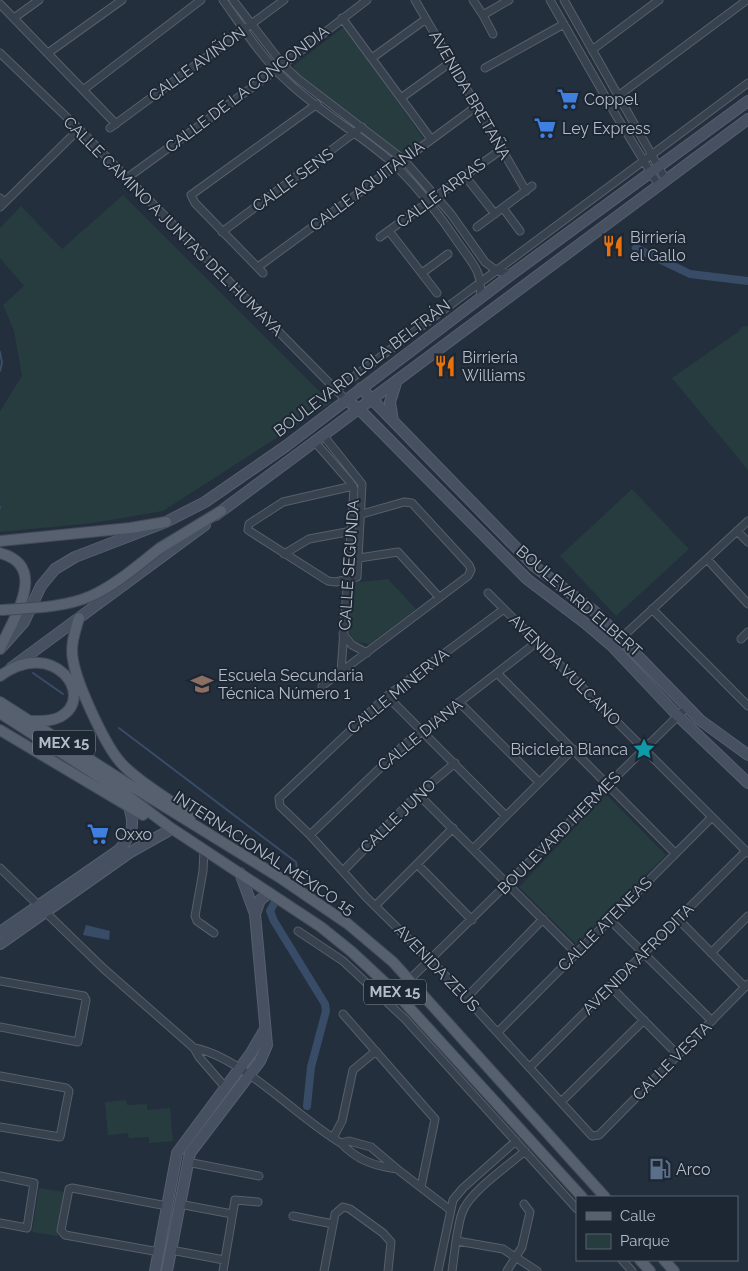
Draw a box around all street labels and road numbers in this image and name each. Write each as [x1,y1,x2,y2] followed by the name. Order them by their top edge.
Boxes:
[162,21,333,157] street label: CALLE DE LA CONCONDIA
[144,22,249,105] street label: CALLE AVIÑÓN
[425,27,516,163] street label: AVENIDA BRETAÑA
[59,112,287,340] street label: CALLE CAMINO A JUNTAS DEL HUMAYA
[306,137,428,235] street label: CALLE AQUITANIA
[249,144,337,216] street label: CALLE SENS
[393,154,490,232] street label: CALLE ARRAS
[269,294,454,441] street label: BOULEVARD LOLA BELTRÁN
[335,499,363,631] street label: CALLE SEGUNDA
[512,541,646,661] street label: BOULEVARD ELBERT
[505,610,625,730] street label: AVENIDA VULCANO
[343,644,453,738] street label: CALLE MINERVA
[374,695,466,775] street label: CALLE DIANA
[33,730,95,756] road number: MEX 15
[494,767,625,898] street label: BOULEVARD HERMES
[356,775,440,857] street label: CALLE JUNO
[170,786,359,919] street label: INTERNACIONAL MÉXICO 15
[554,873,656,975] street label: CALLE ATENEAS
[578,899,698,1019] street label: AVENIDA AFRODITA
[391,920,484,1016] street label: AVENIDA ZEUS
[364,980,426,1004] road number: MEX 15
[629,1018,715,1104] street label: CALLE VESTA

